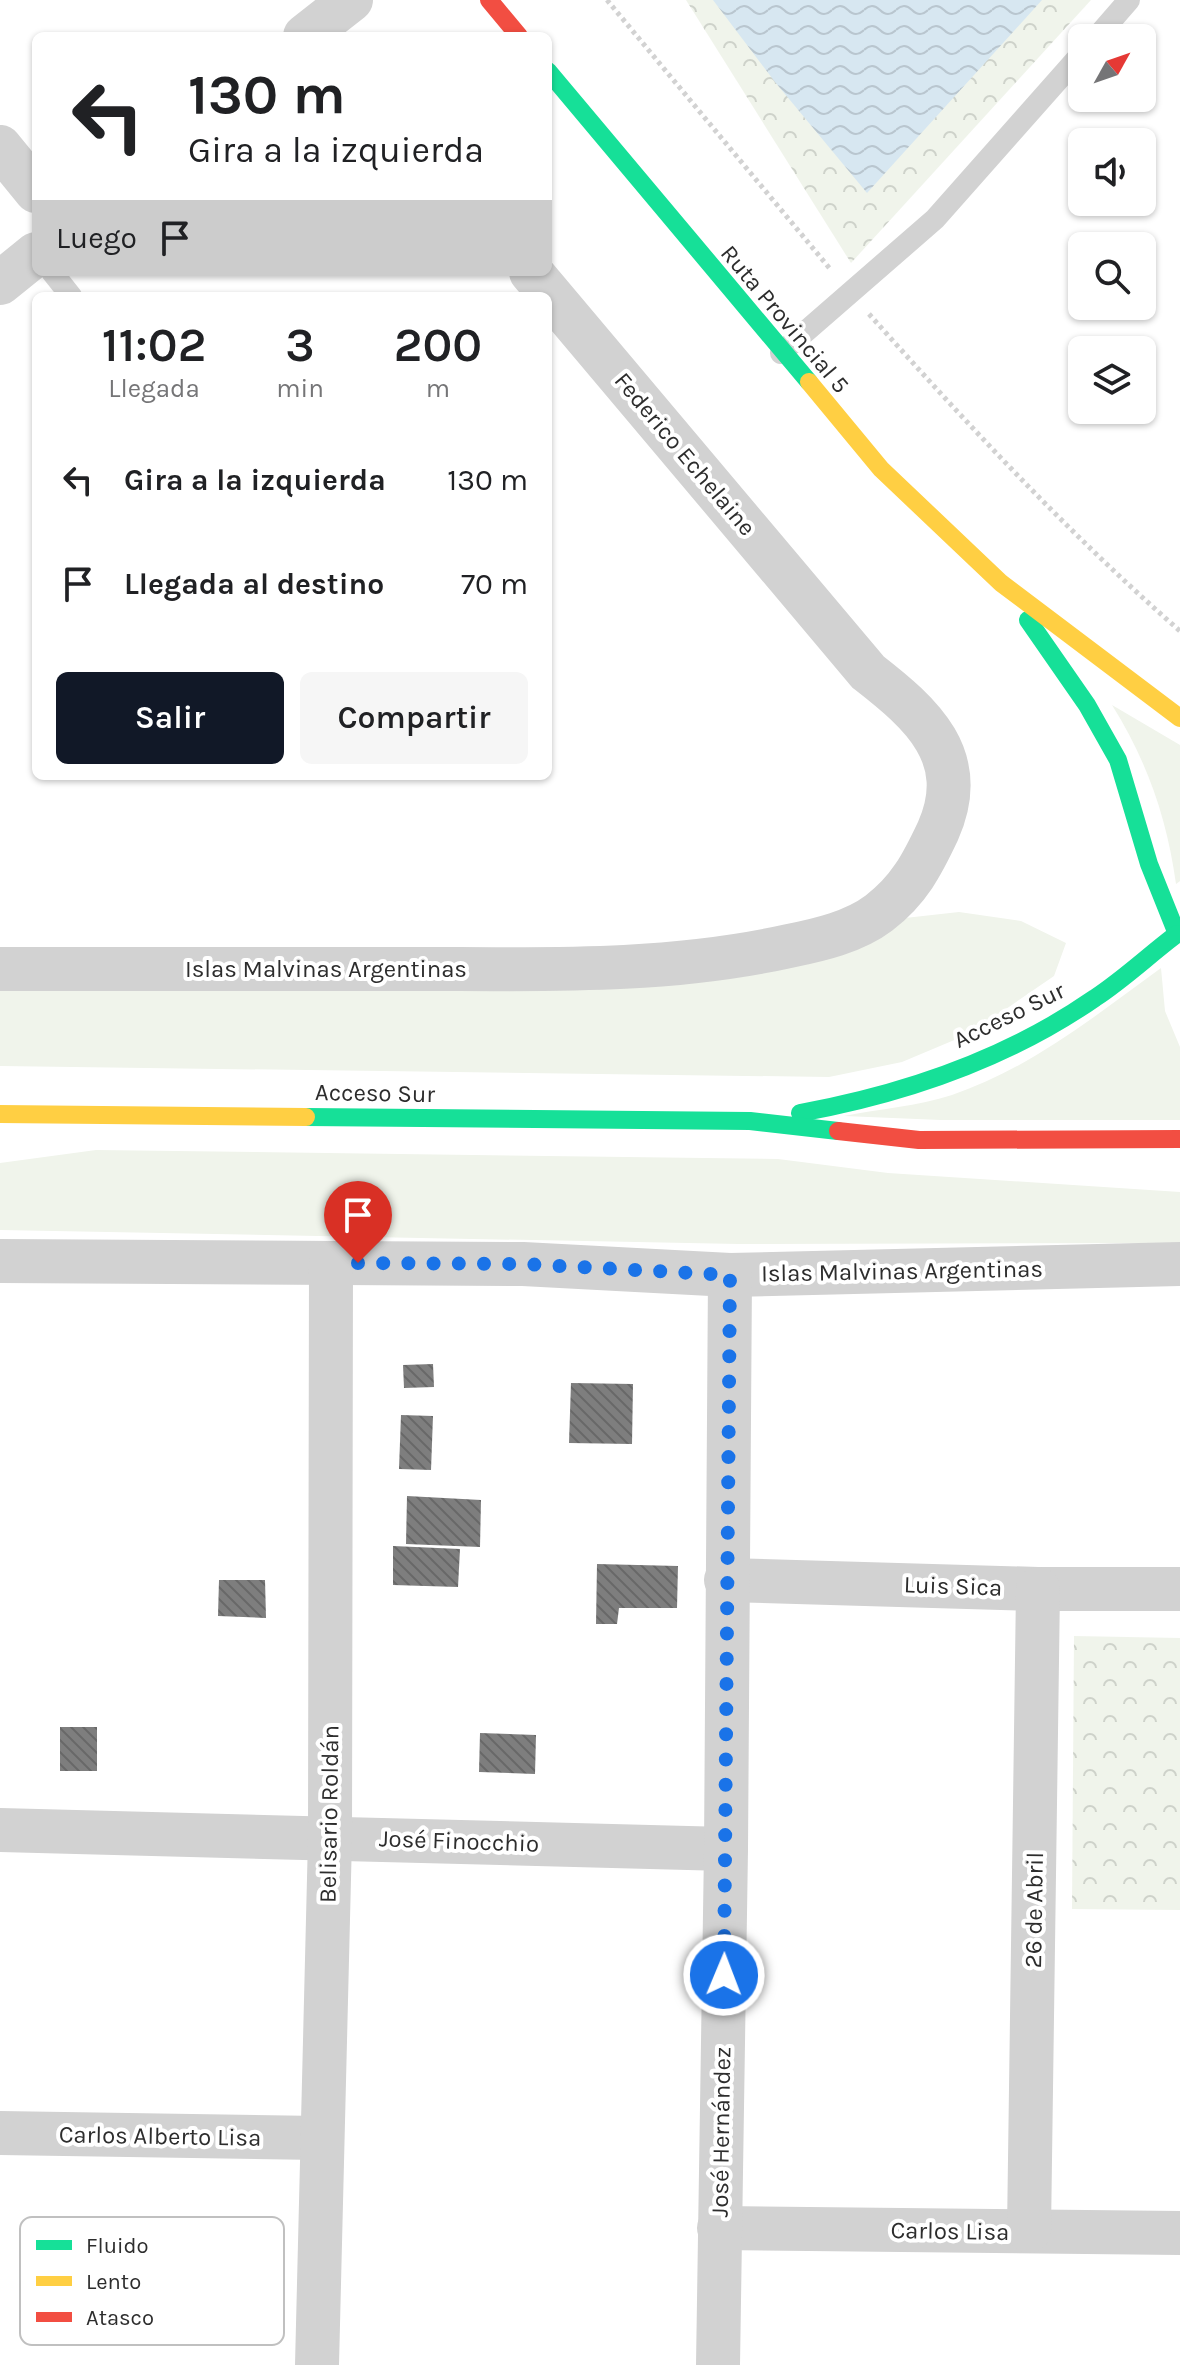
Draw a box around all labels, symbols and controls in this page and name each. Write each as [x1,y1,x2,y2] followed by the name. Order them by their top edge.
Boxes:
[1068,24,1156,112] north arrow
[1068,24,1156,424] map controls
[188,62,346,127] text: 130 m
[56,64,160,168] icon: left
[1068,128,1156,216] button: sound
[188,129,484,171] text: Gira a la izquierda
[153,216,197,260] icon: arrive
[56,220,137,256] text: Luego
[1068,232,1156,320] button: search
[715,239,855,399] street label: Ruta Provincial 5
[102,317,206,373] text: 11:02
[285,317,315,373] text: 3
[394,317,482,373] text: 200
[1068,336,1156,424] button: layers
[609,367,761,541] street label: Federico Echelaine
[108,373,200,404] text: Llegada
[276,373,324,404] text: min
[426,373,450,404] text: m
[56,458,100,502] icon: left
[124,462,386,498] text: Gira a la izquierda
[447,462,528,498] text: 130 m
[56,562,100,606] icon: arrive
[124,566,384,602] text: Llegada al destino
[461,566,528,602] text: 70 m
[56,672,284,764] button: Salir
[300,672,528,764] button: Compartir
[185,955,467,983] street label: Islas Malvinas Argentinas
[949,976,1069,1054] street label: Acceso Sur
[315,1078,436,1108] street label: Acceso Sur
[324,1181,392,1263] pin
[336,1193,380,1237] icon: arrive
[761,1255,1043,1287] street label: Islas Malvinas Argentinas
[903,1570,1003,1602] street label: Luis Sica
[313,1725,345,1903] street label: Belisario Roldán
[378,1824,540,1858] street label: José Finocchio
[1019,1852,1049,1968] street label: 26 de Abril
[682,1933,766,2017] position arrow
[706,2046,736,2218] street label: José Hernández
[59,2120,261,2152] street label: Carlos Alberto Lisa
[890,2216,1010,2246] street label: Carlos Lisa
[20,2217,284,2345] legend
[86,2233,149,2259] text: Fluido
[86,2269,141,2295] text: Lento
[86,2305,154,2331] text: Atasco

